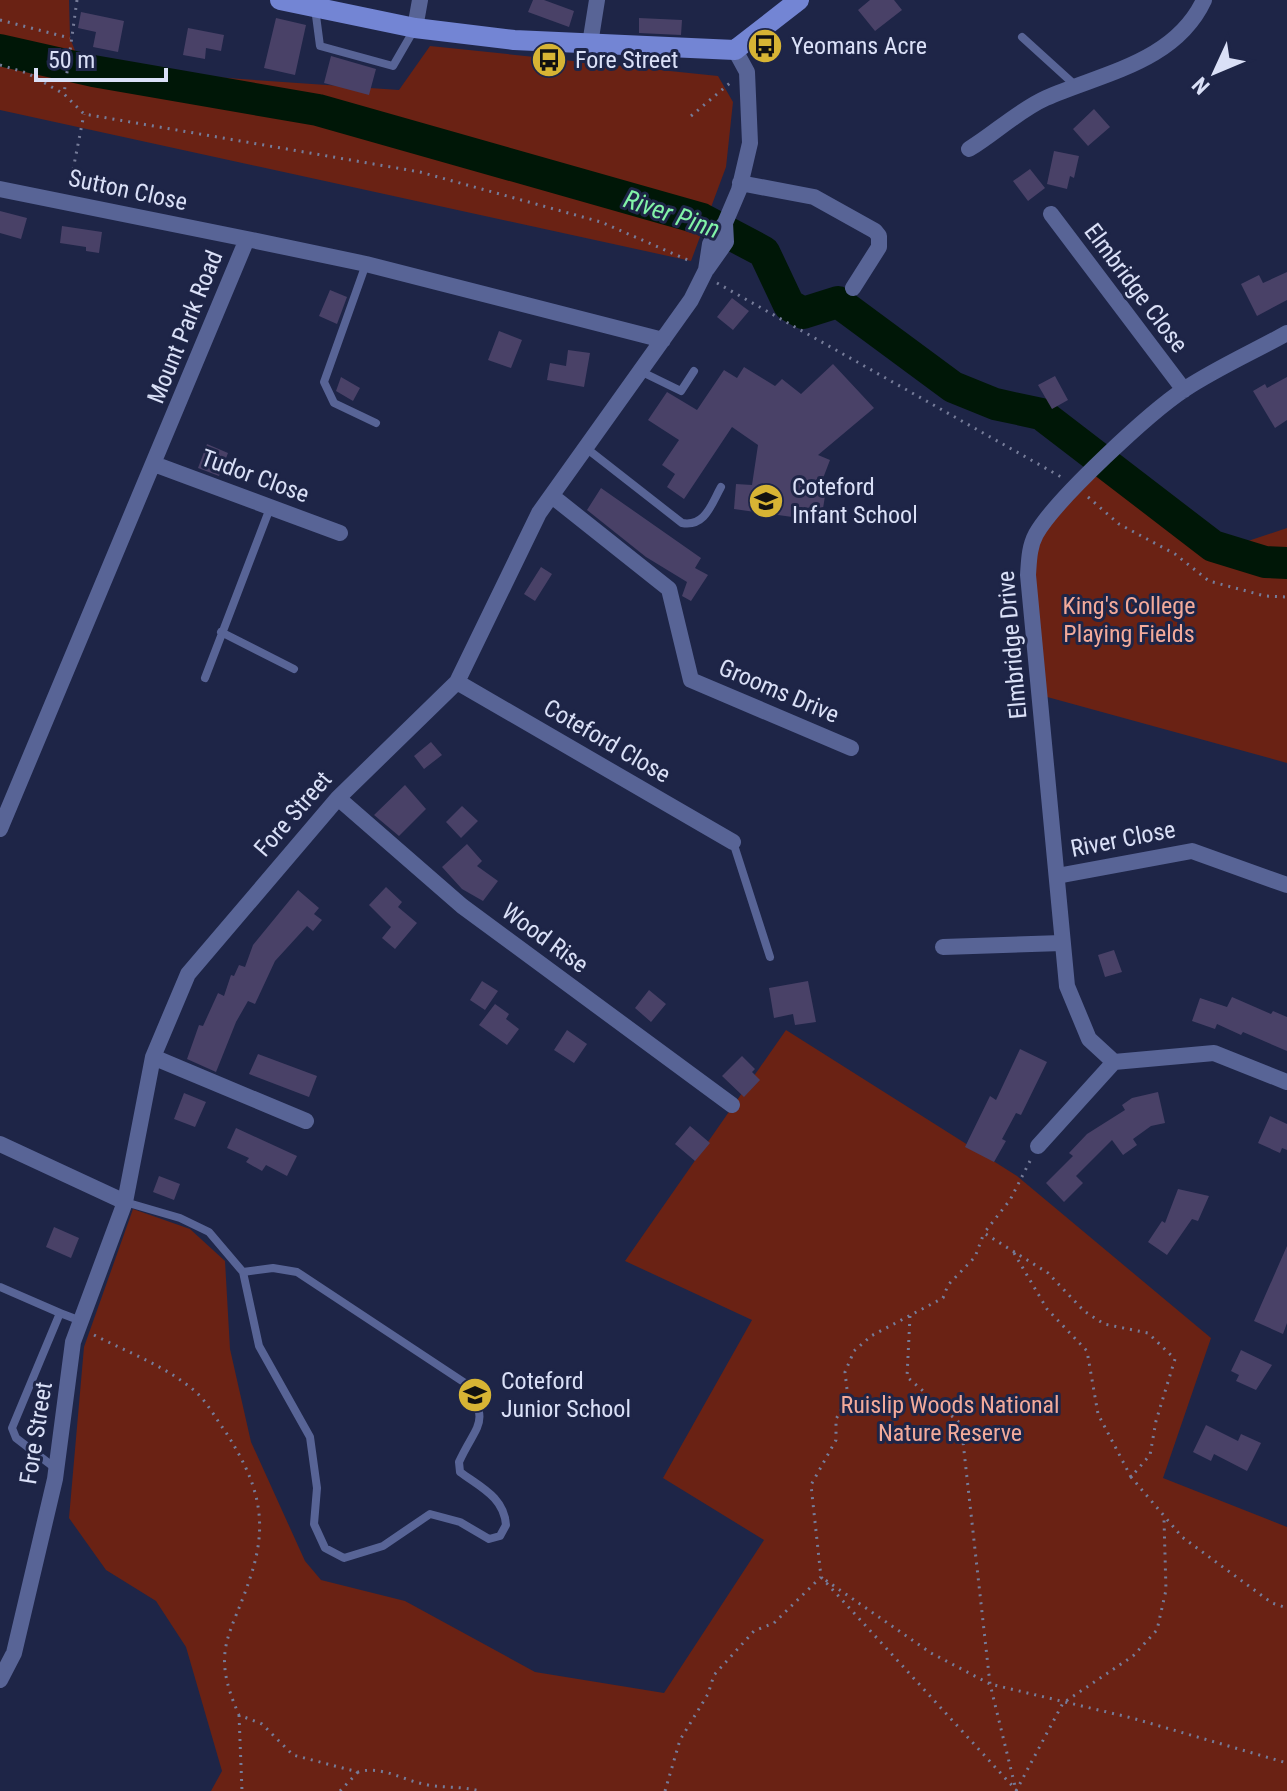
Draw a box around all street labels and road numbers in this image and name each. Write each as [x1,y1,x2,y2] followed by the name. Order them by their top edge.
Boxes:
[66,164,190,216] street label: Sutton Close
[1078,218,1194,358] street label: Elmbridge Close
[142,246,228,408] street label: Mount Park Road
[197,444,313,508] street label: Tudor Close
[992,570,1032,720] street label: Elmbridge Drive
[715,653,843,729] street label: Grooms Drive
[539,693,675,789] street label: Coteford Close
[249,766,337,862] street label: Fore Street
[1068,815,1178,863] street label: River Close
[496,897,594,979] street label: Wood Rise
[14,1380,58,1486] street label: Fore Street

